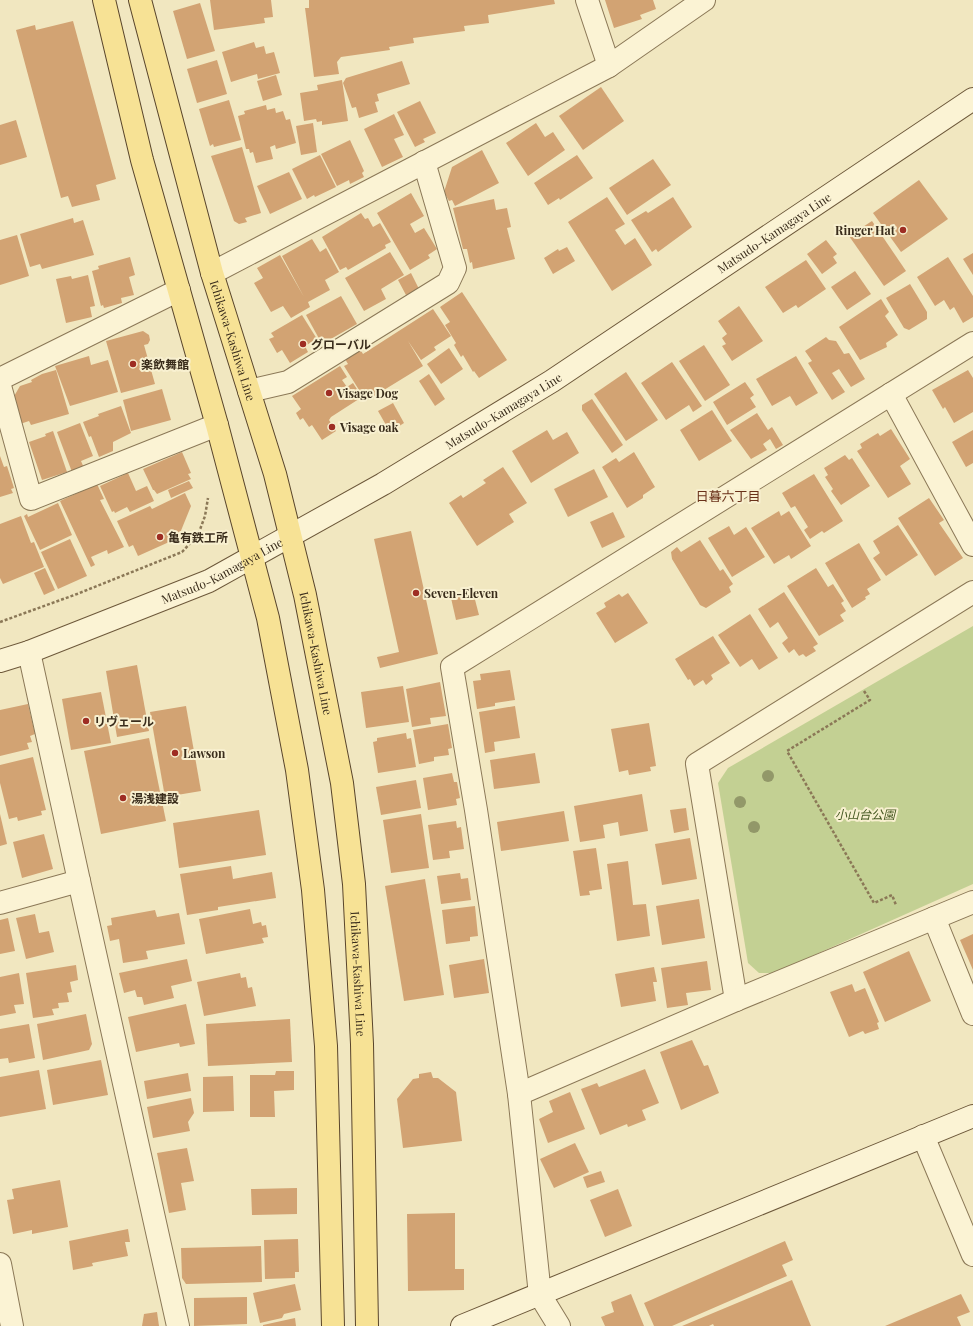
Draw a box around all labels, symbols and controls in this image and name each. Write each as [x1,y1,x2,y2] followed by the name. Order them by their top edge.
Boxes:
[714,189,834,276] street label: Matsudo-Kamagaya Line
[835,222,896,238] place label: Ringer Hat
[898,225,908,235] marker: Ringer Hat
[207,278,260,403] street label: Ichikawa-Kashiwa Line
[311,336,371,352] place label: グローバル
[298,339,308,349] marker: グローバル
[141,356,189,372] place label: 楽飲舞館
[128,359,138,369] marker: 楽飲舞館
[442,369,565,452] street label: Matsudo-Kamagaya Line
[336,385,399,401] place label: Visage Dog
[324,388,334,398] marker: Visage Dog
[339,419,399,435] place label: Visage oak
[327,422,337,432] marker: Visage oak
[695,487,761,504] district label: 日暮六丁目
[168,529,228,545] place label: 亀有鉄工所
[155,532,165,542] marker: 亀有鉄工所
[159,534,285,607] street label: Matsudo-Kamagaya Line
[424,585,499,601] place label: Seven-Eleven
[411,588,421,598] marker: Seven-Eleven
[296,590,336,716] street label: Ichikawa-Kashiwa Line
[94,713,154,729] place label: リヴェール
[81,716,91,726] marker: リヴェール
[183,745,226,761] place label: Lawson
[170,748,180,758] marker: Lawson
[131,790,179,806] place label: 湯浅建設
[118,793,128,803] marker: 湯浅建設
[835,806,897,822] park label: 小山台公園
[347,911,370,1037] street label: Ichikawa-Kashiwa Line

